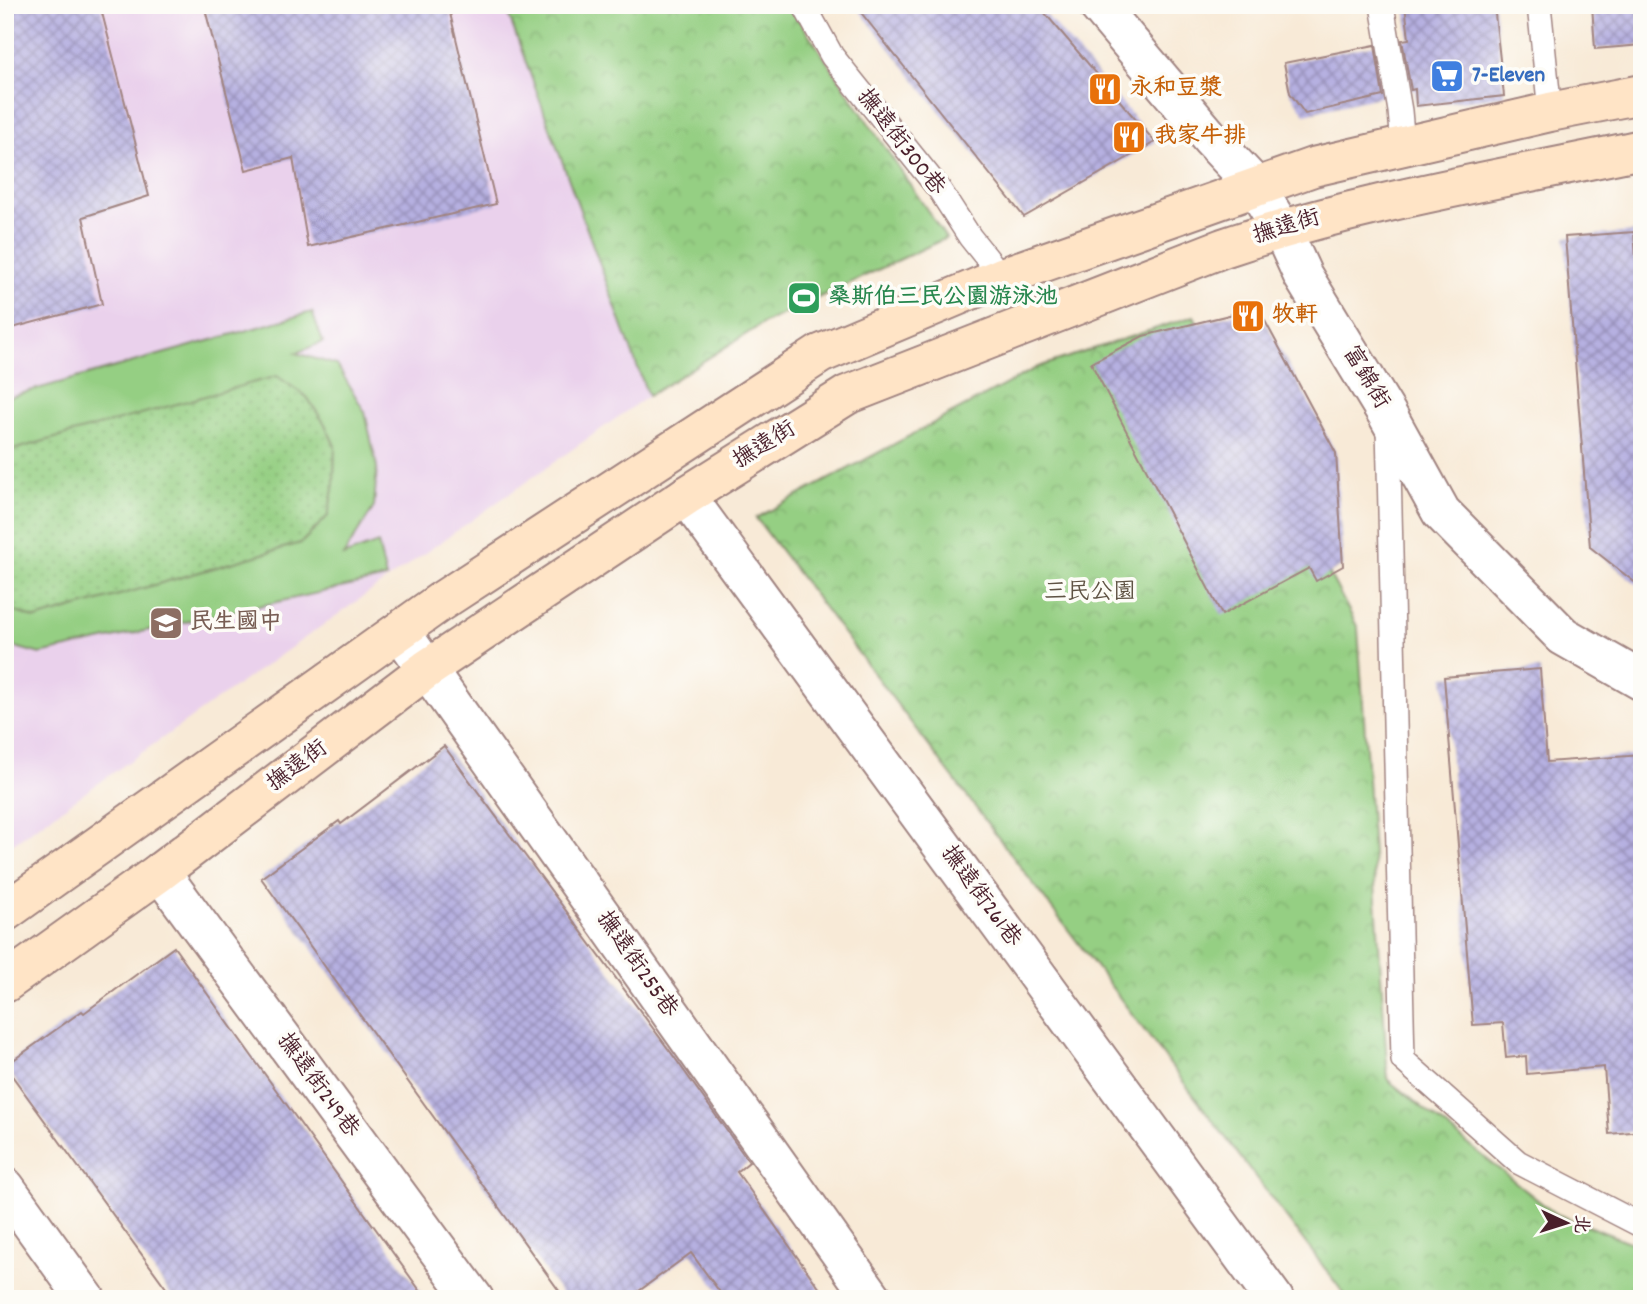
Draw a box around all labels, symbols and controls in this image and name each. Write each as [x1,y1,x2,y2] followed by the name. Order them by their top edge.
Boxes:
[1428,57,1466,95] supermarket icon: 7-Eleven
[1472,60,1545,93] place label: 7-Eleven
[1086,70,1124,108] restaurant icon: 永和豆漿
[1130,73,1222,106] place label: 永和豆漿
[848,83,953,204] street label: 撫遠街300巷
[1110,118,1148,156] restaurant icon: 我家牛排
[1154,121,1246,154] place label: 我家牛排
[1249,202,1325,254] street label: 撫遠街
[785,279,823,317] sports icon: 桑斯伯三民公園游泳池
[828,282,1058,315] place label: 桑斯伯三民公園游泳池
[1229,297,1267,335] restaurant icon: 牧軒
[1272,300,1318,333] place label: 牧軒
[1333,340,1397,416] street label: 富錦街
[727,414,803,478] street label: 撫遠街
[1044,577,1136,610] park label: 三民公園
[147,604,185,642] school or university icon: 民生國中
[190,607,282,640] place label: 民生國中
[261,733,335,801] street label: 撫遠街
[932,839,1029,955] street label: 撫遠街261巷
[587,905,685,1026] street label: 撫遠街255巷
[268,1027,367,1146] street label: 撫遠街249巷
[1532,1188,1602,1258] north arrow
[1565,1214,1594,1234] text: 北

